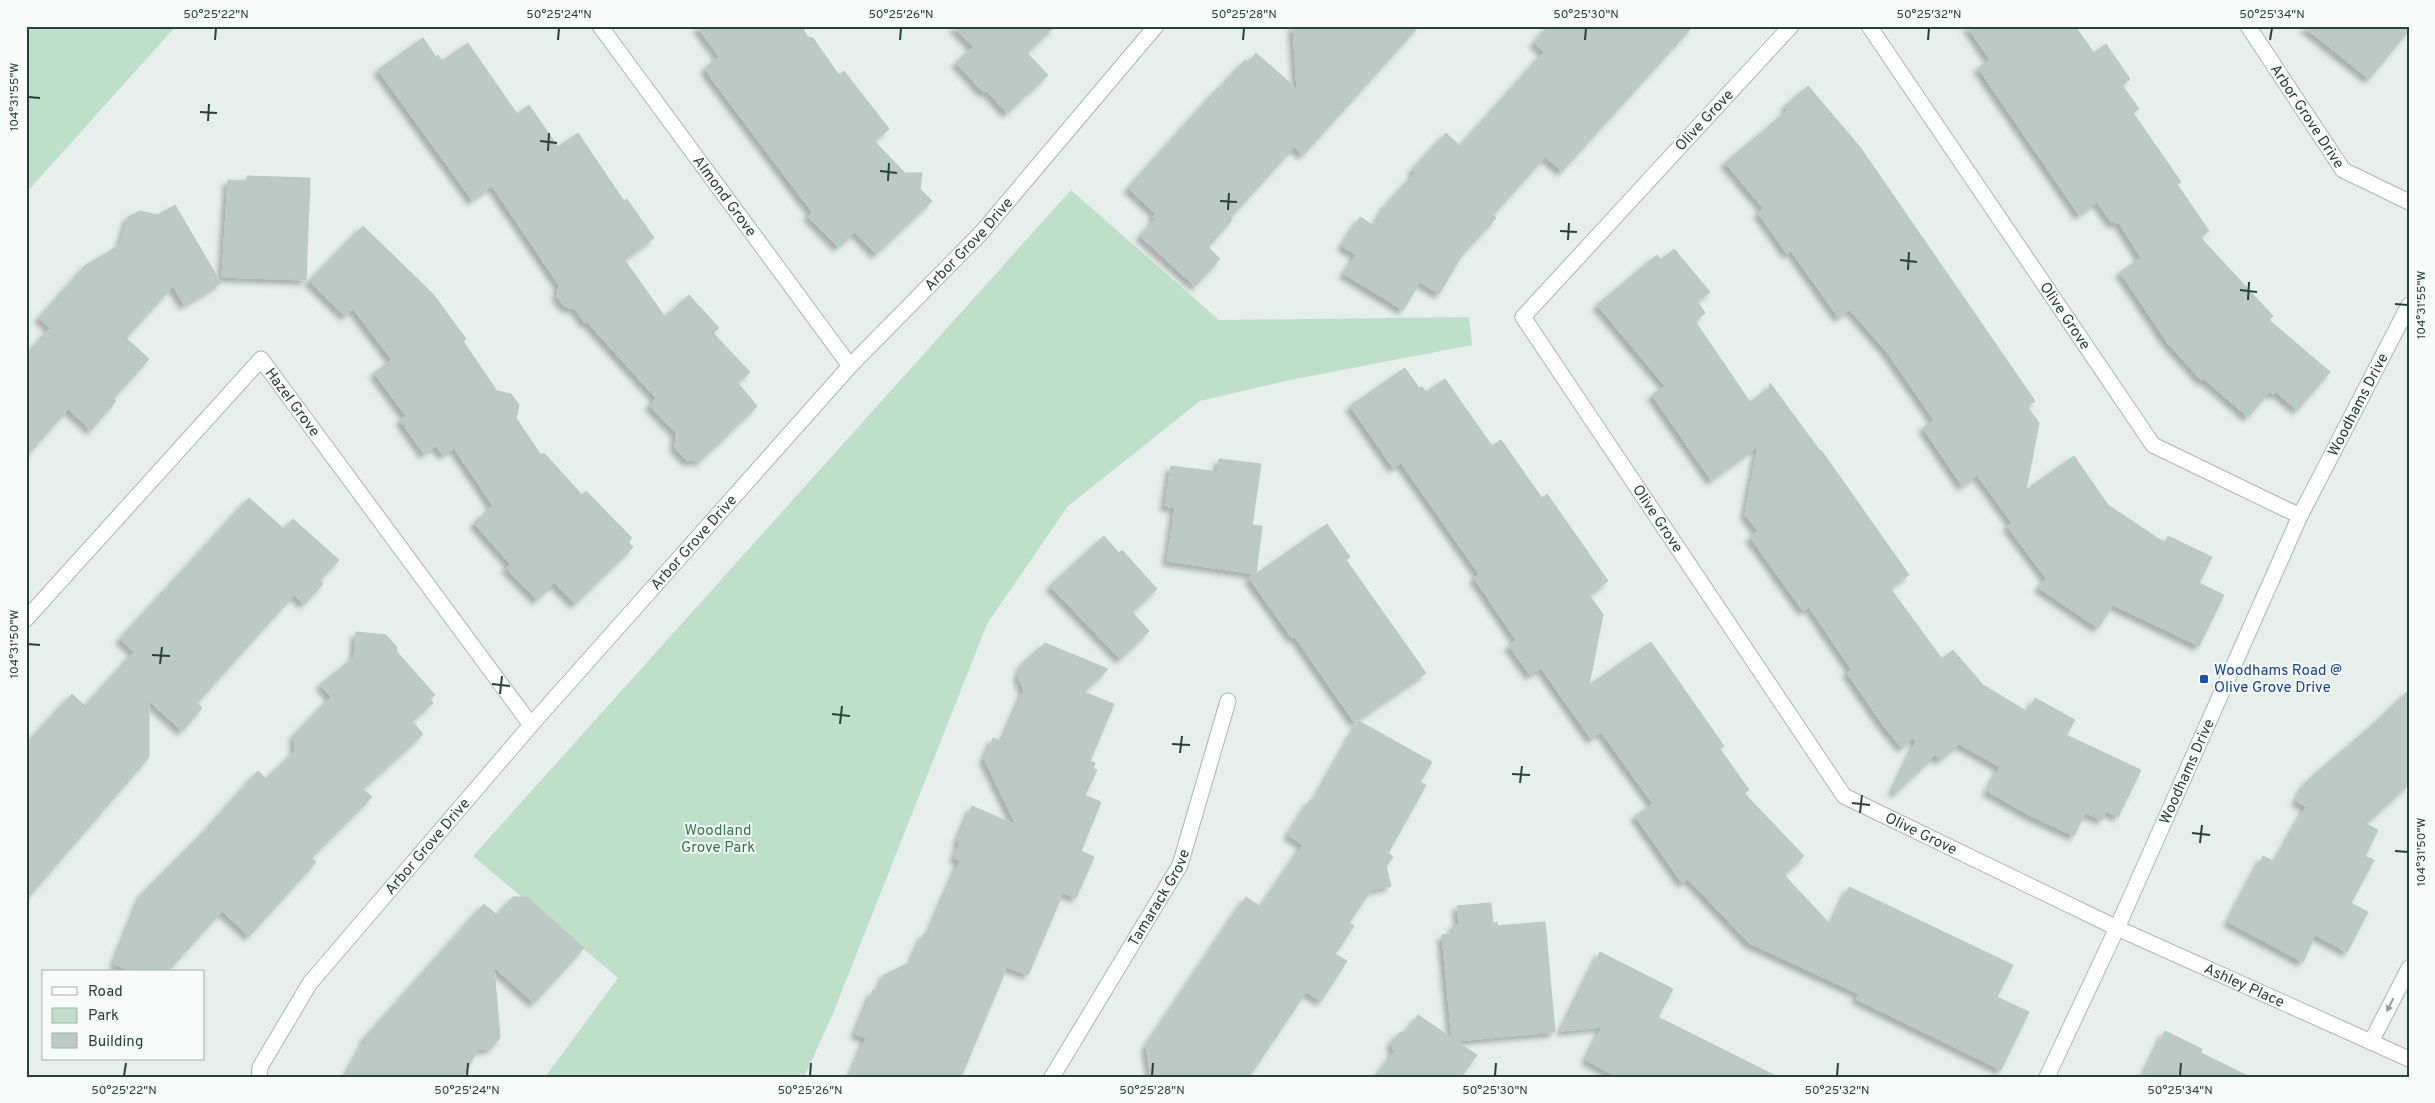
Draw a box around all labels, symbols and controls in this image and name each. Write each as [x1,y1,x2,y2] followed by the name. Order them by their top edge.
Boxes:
[183,7,249,23] text: 50°25'22"N
[526,7,592,23] text: 50°25'24"N
[868,7,934,23] text: 50°25'26"N
[1211,7,1277,23] text: 50°25'28"N
[1553,7,1619,23] text: 50°25'30"N
[1896,7,1962,23] text: 50°25'32"N
[2239,7,2305,23] text: 50°25'34"N
[2265,61,2348,173] street label: Arbor Grove Drive
[7,63,23,131] text: 104°31'55"W
[1672,86,1739,156] street label: Olive Grove
[688,153,760,241] street label: Almond Grove
[921,194,1018,296] street label: Arbor Grove Drive
[2414,271,2430,339] text: 104°31'55"W
[2034,279,2094,354] street label: Olive Grove
[2324,350,2393,460] street label: Woodhams Drive
[260,365,323,441] street label: Hazel Grove
[1627,482,1686,557] street label: Olive Grove
[647,492,742,595] street label: Arbor Grove Drive
[7,610,23,678] text: 104°31'50"W
[2214,662,2342,698] place label: Woodhams Road @ Olive Grove Drive
[2198,673,2210,685] marker: Woodhams Road @ Olive Grove Drive
[2156,716,2220,828] street label: Woodhams Drive
[382,795,475,899] street label: Arbor Grove Drive
[1881,809,1960,860] street label: Olive Grove
[2414,818,2430,886] text: 104°31'50"W
[681,822,755,858] park label: Woodland Grove Park
[1125,847,1195,951] street label: Tamarack Grove
[2201,960,2287,1013] street label: Ashley Place
[42,970,205,1060] legend
[88,983,123,1002] text: Road
[2386,998,2394,1012] one-way arrow
[88,1007,119,1026] text: Park
[88,1033,143,1052] text: Building
[91,1083,157,1099] text: 50°25'22"N
[434,1083,500,1099] text: 50°25'24"N
[777,1083,843,1099] text: 50°25'26"N
[1119,1083,1185,1099] text: 50°25'28"N
[1462,1083,1528,1099] text: 50°25'30"N
[1804,1083,1870,1099] text: 50°25'32"N
[2147,1083,2213,1099] text: 50°25'34"N

